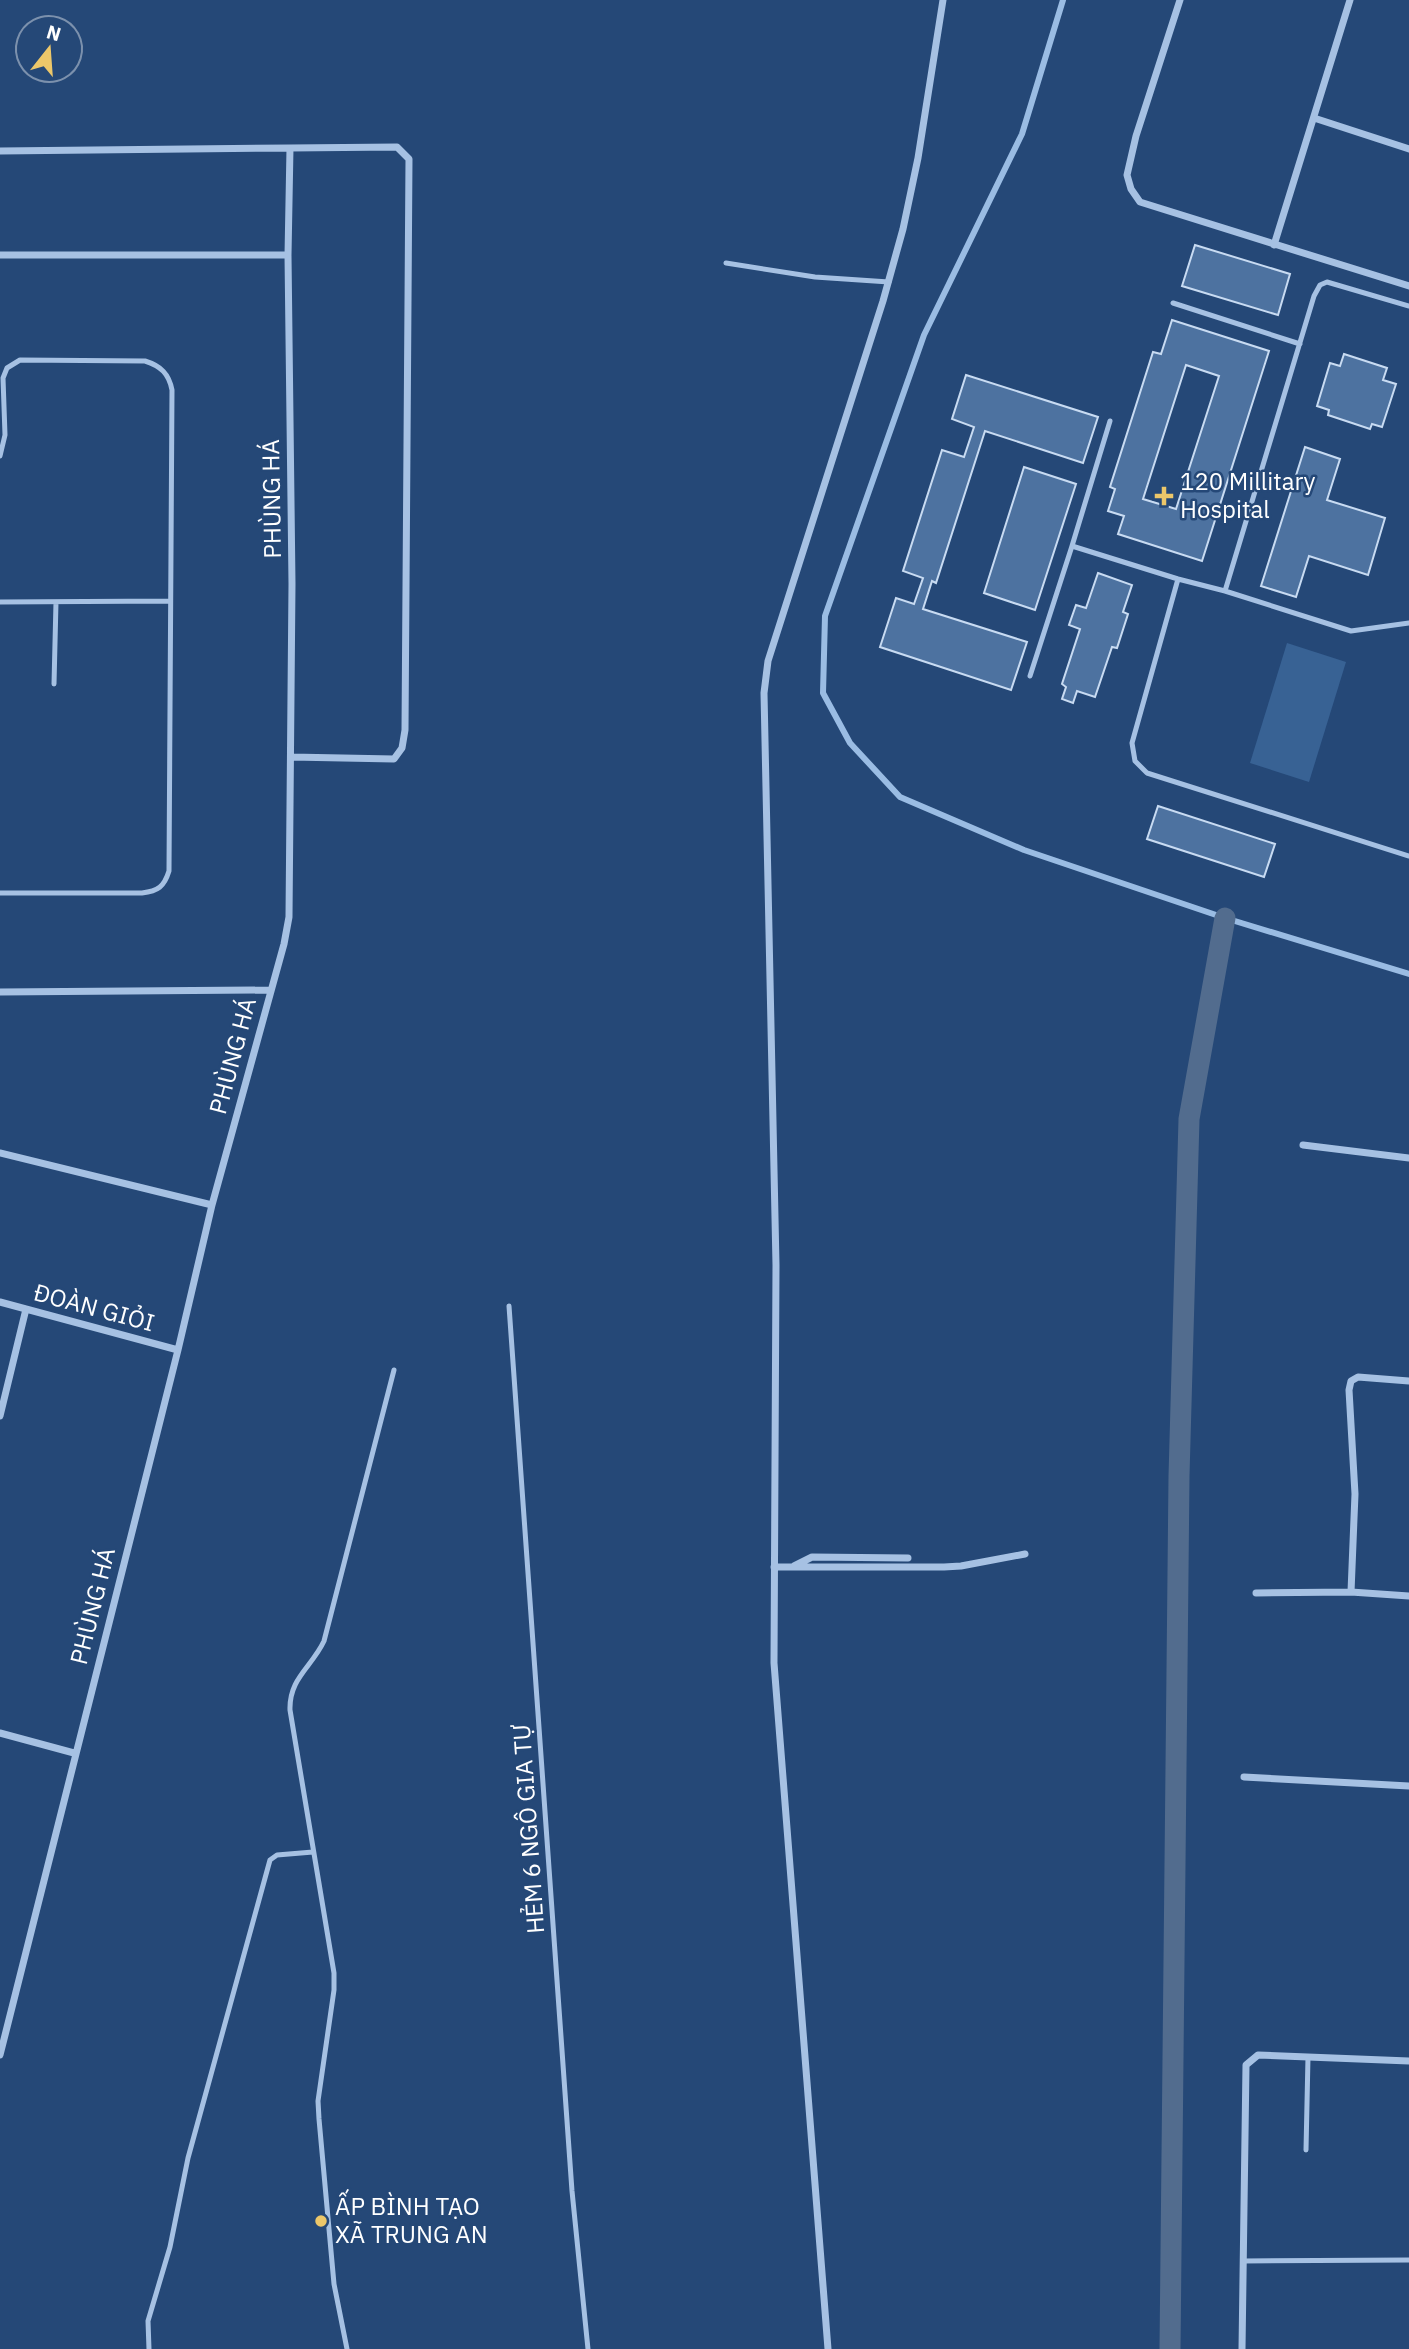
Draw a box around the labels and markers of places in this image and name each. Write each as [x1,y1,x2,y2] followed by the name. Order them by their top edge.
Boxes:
[1180,465,1316,525] place label: 120 Millitary Hospital
[1154,486,1174,506] marker: 120 Millitary Hospital
[335,2188,488,2250] place label: ẤP BÌNH TẠO XÃ TRUNG AN
[313,2213,329,2229] marker: ẤP BÌNH TẠO XÃ TRUNG AN

